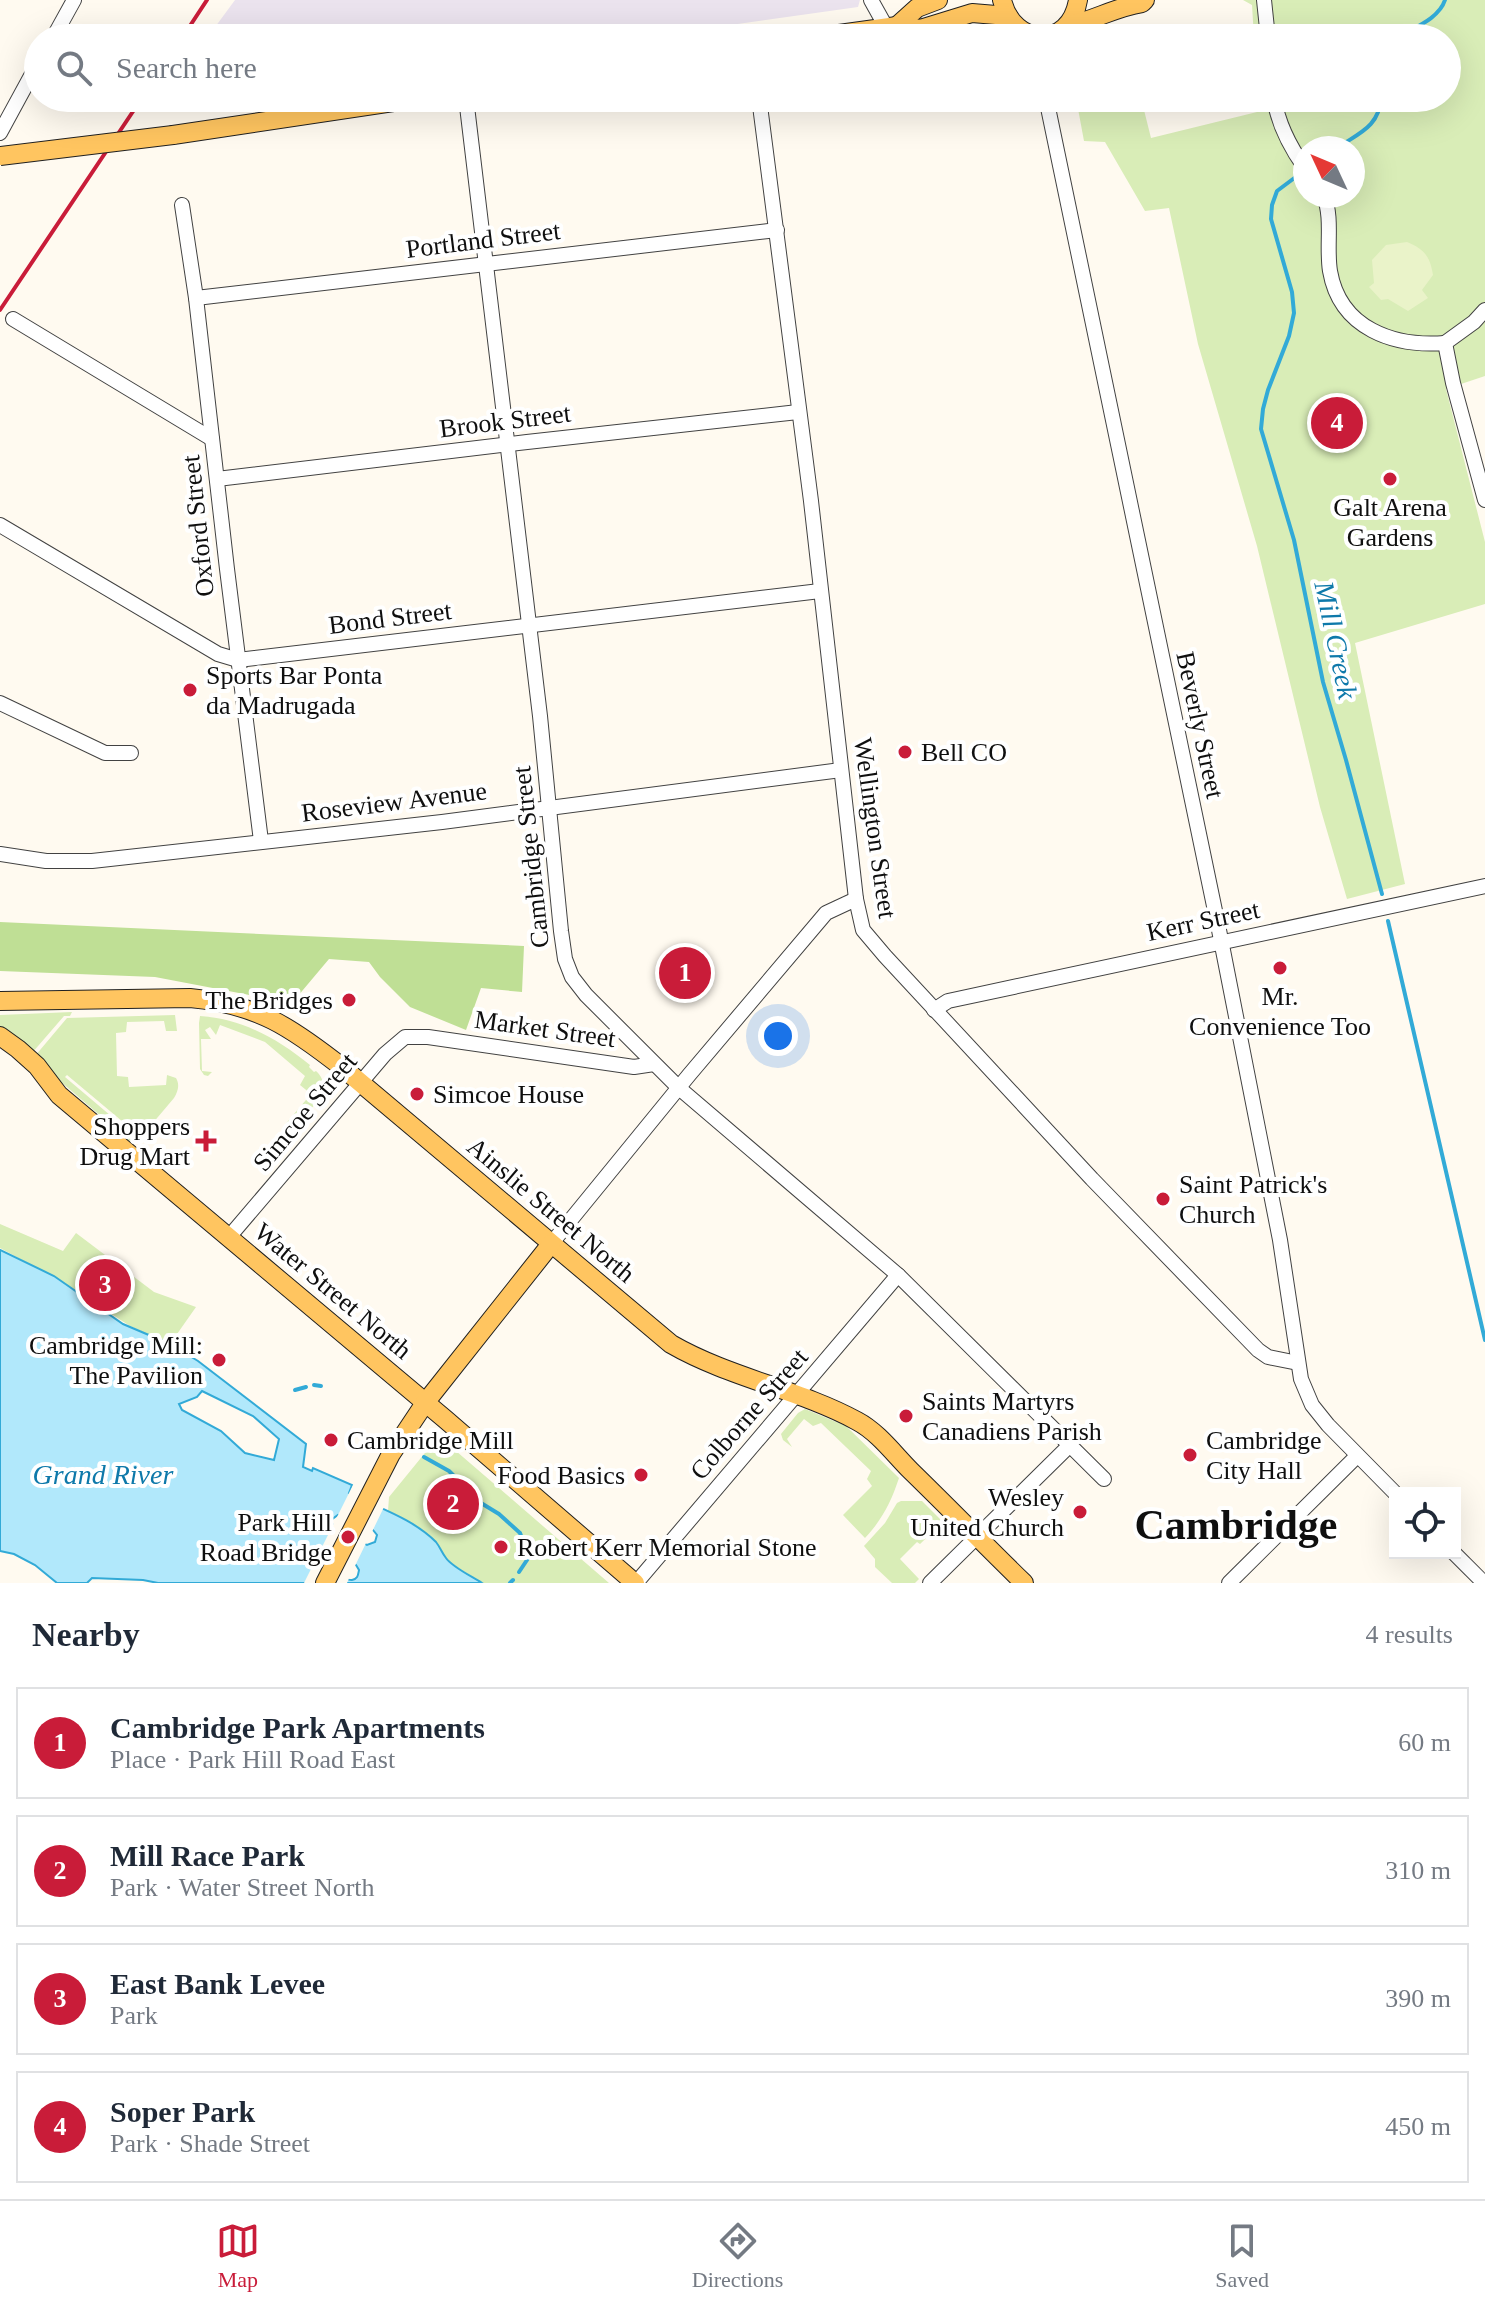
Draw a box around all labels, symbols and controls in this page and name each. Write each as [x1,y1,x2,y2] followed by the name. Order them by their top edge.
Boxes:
[24,24,1461,112] search box
[52,46,96,90] icon: search
[116,51,257,84] text: Search here
[1293,136,1365,208] north arrow
[404,216,563,264] street label: Portland Street
[1311,393,1363,453] pin: 4
[438,398,573,443] street label: Brook Street
[176,453,220,598] street label: Oxford Street
[1381,470,1399,488] marker: Galt Arena Gardens
[1333,493,1447,552] place label: Galt Arena Gardens
[1308,577,1364,702] water label: Mill Creek
[327,596,454,640] street label: Bond Street
[1170,649,1230,802] street label: Beverly Street
[206,661,383,720] place label: Sports Bar Ponta da Madrugada
[181,681,199,699] marker: Sports Bar Ponta da Madrugada
[848,736,902,921] street label: Wellington Street
[921,738,1007,767] place label: Bell CO
[896,743,914,761] marker: Bell CO
[507,764,555,949] street label: Cambridge Street
[300,776,488,828] street label: Roseview Avenue
[1144,895,1263,947] street label: Kerr Street
[659,943,711,1003] pin: 1
[1271,959,1289,977] marker: Mr. Convenience Too
[1189,982,1371,1041] place label: Mr. Convenience Too
[205,986,333,1015] place label: The Bridges
[340,991,358,1009] marker: The Bridges
[473,1005,618,1053] street label: Market Street
[758,1016,798,1056] your location
[247,1046,363,1177] street label: Simcoe Street
[433,1080,584,1109] place label: Simcoe House
[408,1085,426,1103] marker: Simcoe House
[80,1112,191,1171] place label: Shoppers Drug Mart
[197,1132,215,1150] marker: Shoppers Drug Mart
[461,1132,641,1288] street label: Ainslie Street North
[1179,1170,1327,1229] place label: Saint Patrick's Church
[1154,1190,1172,1208] marker: Saint Patrick's Church
[249,1217,417,1365] street label: Water Street North
[79,1255,131,1315] pin: 3
[29,1331,203,1390] place label: Cambridge Mill: The Pavilion
[684,1342,814,1485] street label: Colborne Street
[210,1351,228,1369] marker: Cambridge Mill: The Pavilion
[922,1387,1102,1446] place label: Saints Martyrs Canadiens Parish
[897,1407,915,1425] marker: Saints Martyrs Canadiens Parish
[347,1426,514,1455] place label: Cambridge Mill
[1206,1426,1322,1485] place label: Cambridge City Hall
[322,1431,340,1449] marker: Cambridge Mill
[1181,1446,1199,1464] marker: Cambridge City Hall
[33,1459,173,1490] water label: Grand River
[497,1461,625,1490] place label: Food Basics
[632,1466,650,1484] marker: Food Basics
[427,1474,479,1534] pin: 2
[910,1483,1064,1542] place label: Wesley United Church
[1389,1487,1461,1559] map controls
[1389,1487,1461,1559] button: locate
[1135,1502,1338,1548] district label: Cambridge
[1071,1503,1089,1521] marker: Wesley United Church
[200,1508,332,1567] place label: Park Hill Road Bridge
[339,1528,357,1546] marker: Park Hill Road Bridge
[517,1533,817,1562] place label: Robert Kerr Memorial Stone
[492,1538,510,1556] marker: Robert Kerr Memorial Stone
[32,1616,140,1653] text: Nearby
[1366,1620,1453,1649] text: 4 results
[110,1711,485,1744] text: Cambridge Park Apartments
[54,1728,67,1757] text: 1
[1398,1728,1451,1757] text: 60 m
[110,1745,395,1774] text: Place · Park Hill Road East
[110,1839,305,1872] text: Mill Race Park
[54,1856,67,1885] text: 2
[1385,1856,1451,1885] text: 310 m
[110,1873,375,1902] text: Park · Water Street North
[110,1967,325,2000] text: East Bank Levee
[54,1984,67,2013] text: 3
[1385,1984,1451,2013] text: 390 m
[110,2001,158,2030] text: Park
[110,2095,255,2128] text: Soper Park
[54,2112,67,2141] text: 4
[1385,2112,1451,2141] text: 450 m
[110,2129,310,2158] text: Park · Shade Street
[216,2219,260,2293] tab: Map
[692,2219,783,2293] tab: Directions
[1215,2219,1269,2293] tab: Saved

